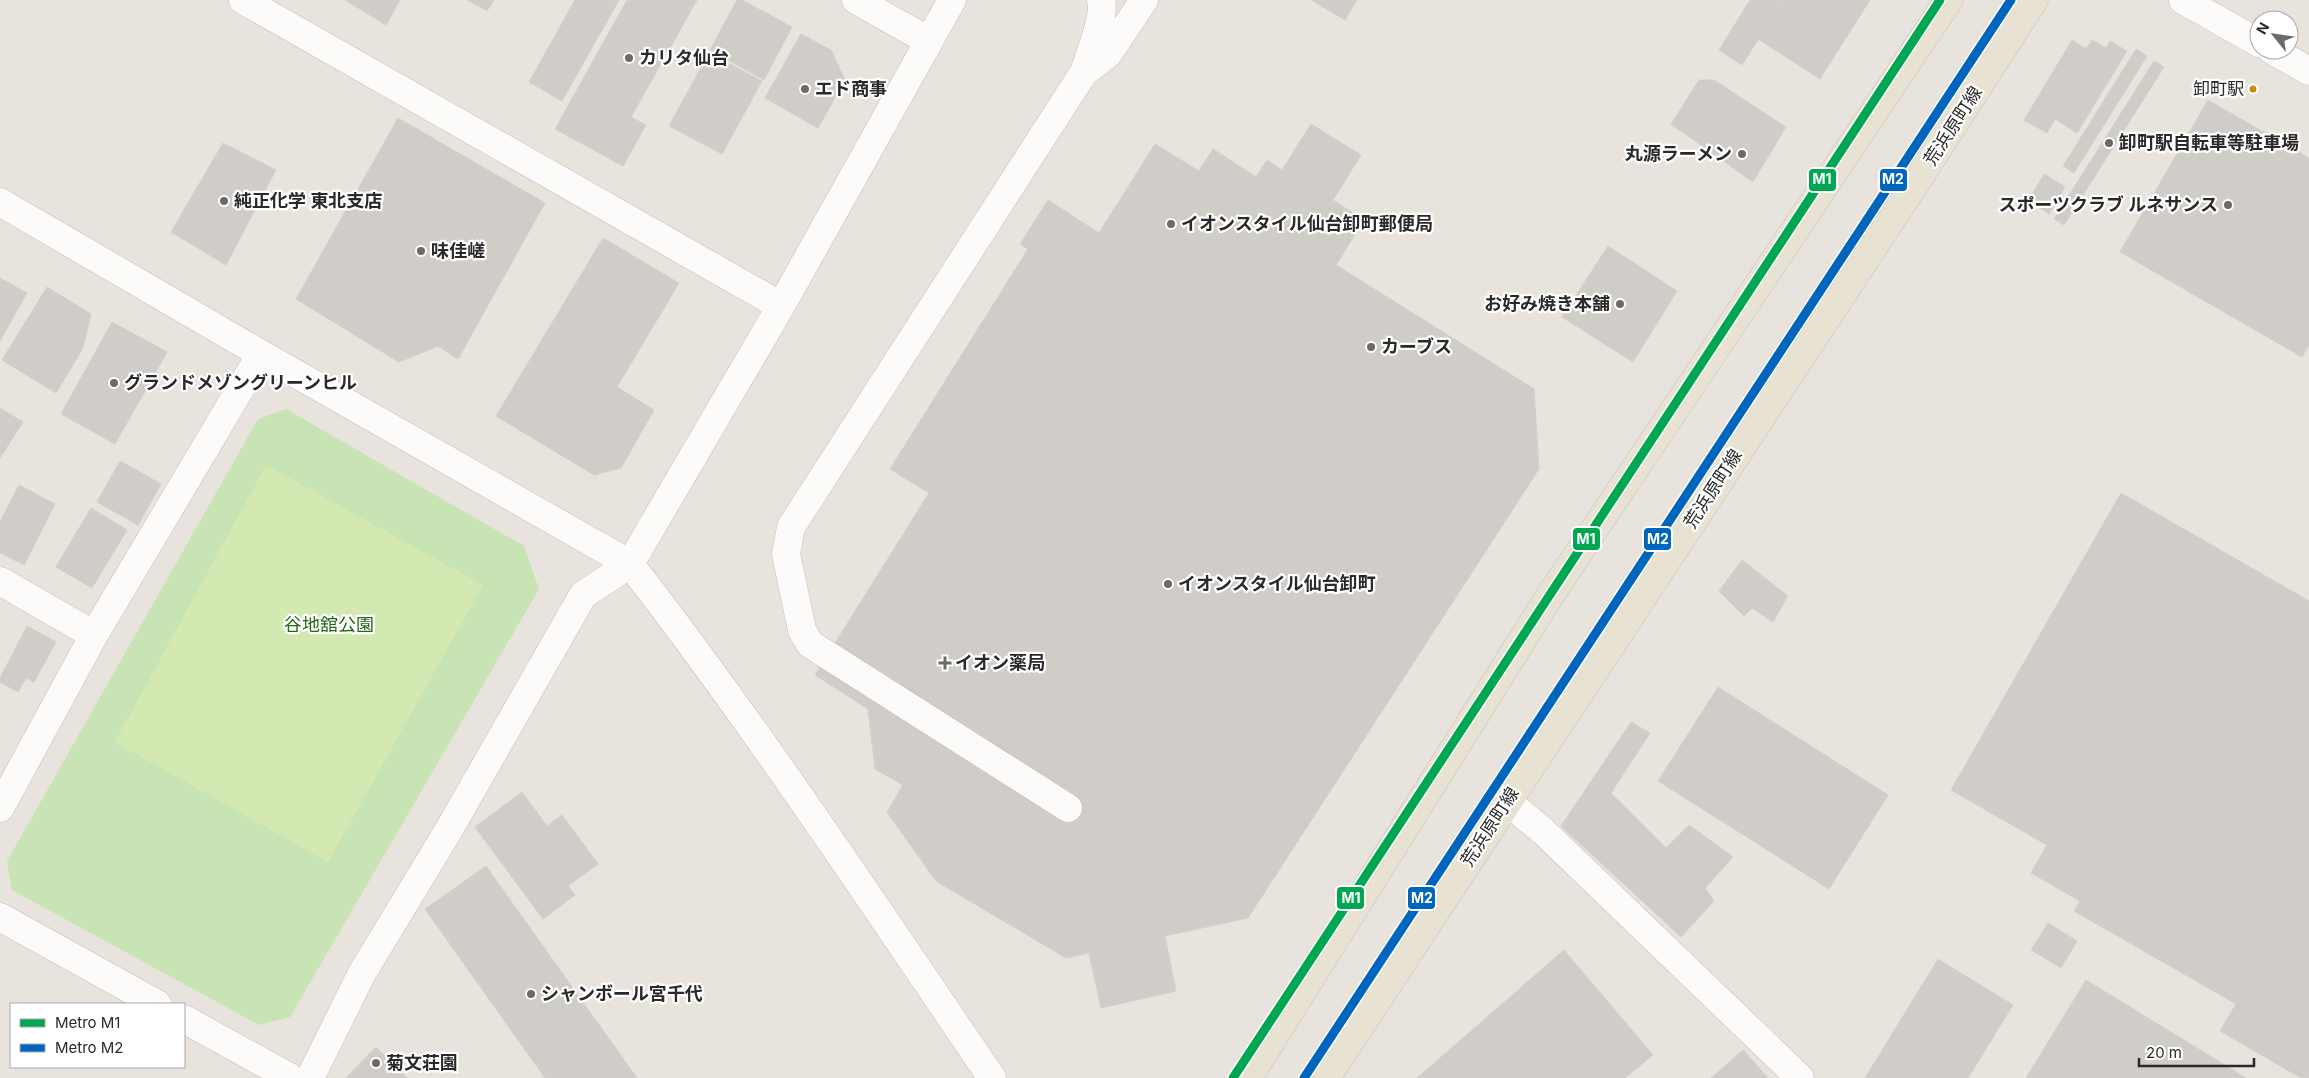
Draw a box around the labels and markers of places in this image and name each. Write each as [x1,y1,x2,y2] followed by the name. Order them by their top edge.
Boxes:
[639,47,729,68] place label: カリタ仙台
[623,52,635,64] marker: カリタ仙台
[815,78,887,99] place label: エド商事
[2193,79,2244,99] place label: 卸町駅
[799,83,811,95] marker: エド商事
[2248,84,2258,94] marker: 卸町駅
[2119,132,2299,153] place label: 卸町駅自転車等駐車場
[2103,137,2115,149] marker: 卸町駅自転車等駐車場
[1625,143,1732,164] place label: 丸源ラーメン
[1736,148,1748,160] marker: 丸源ラーメン
[234,190,382,211] place label: 純正化学 東北支店
[1998,194,2218,215] place label: スポーツクラブ ルネサンス
[218,195,230,207] marker: 純正化学 東北支店
[2222,199,2234,211] marker: スポーツクラブ ルネサンス
[1181,213,1433,234] place label: イオンスタイル仙台卸町郵便局
[1165,218,1177,230] marker: イオンスタイル仙台卸町郵便局
[431,240,485,261] place label: 味佳嵯
[415,245,427,257] marker: 味佳嵯
[1484,293,1610,314] place label: お好み焼き本舗
[1614,298,1626,310] marker: お好み焼き本舗
[1381,336,1452,357] place label: カーブス
[1365,341,1377,353] marker: カーブス
[124,372,357,393] place label: グランドメゾングリーンヒル
[108,377,120,389] marker: グランドメゾングリーンヒル
[1178,573,1376,594] place label: イオンスタイル仙台卸町
[1162,578,1174,590] marker: イオンスタイル仙台卸町
[955,652,1045,673] place label: イオン薬局
[939,657,951,669] marker: イオン薬局
[541,983,703,1004] place label: シャンボール宮千代
[525,988,537,1000] marker: シャンボール宮千代
[386,1052,458,1073] place label: 菊文荘園
[370,1057,382,1069] marker: 菊文荘園

